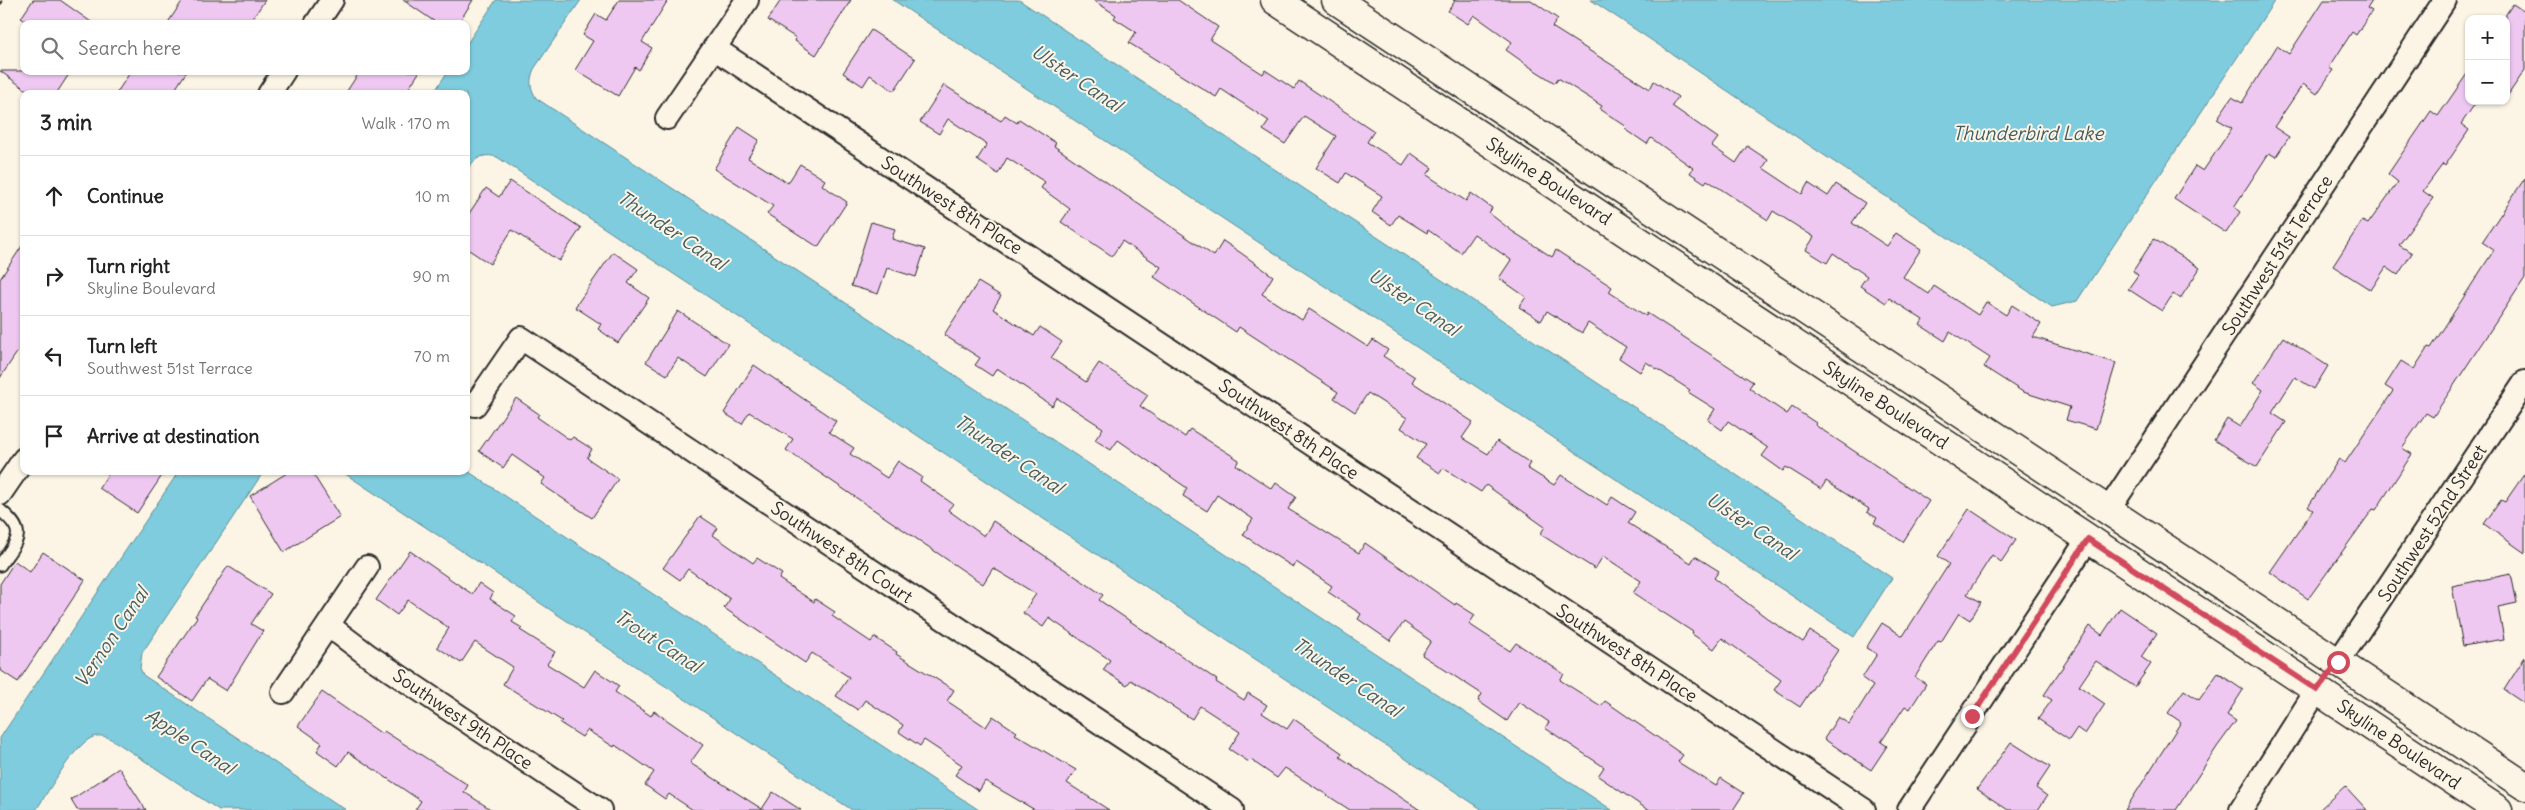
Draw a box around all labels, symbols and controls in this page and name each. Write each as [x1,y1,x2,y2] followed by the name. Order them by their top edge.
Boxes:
[2465,15,2510,105] map controls
[2465,15,2510,60] button: +
[20,20,470,75] search box
[38,34,66,62] icon: search
[78,36,181,60] text: Search here
[1027,39,1129,118] water label: Ulster Canal
[2465,60,2510,105] button: −
[40,109,92,136] text: 3 min
[361,113,450,133] text: Walk · 170 m
[1953,121,2105,145] water label: Thunderbird Lake
[1482,132,1616,230] street label: Skyline Boulevard
[877,151,1027,259] street label: Southwest 8th Place
[2217,171,2337,339] street label: Southwest 51st Terrace
[40,182,68,210] icon: ahead
[87,184,164,208] text: Continue
[613,185,733,277] water label: Thunder Canal
[415,186,450,206] text: 10 m
[87,254,170,278] text: Turn right
[40,262,68,290] icon: right
[1364,263,1466,342] water label: Ulster Canal
[412,266,450,286] text: 90 m
[87,278,216,298] text: Skyline Boulevard
[87,334,157,358] text: Turn left
[40,342,68,370] icon: left
[414,346,450,366] text: 70 m
[1819,356,1953,454] street label: Skyline Boulevard
[87,358,253,378] text: Southwest 51st Terrace
[1215,374,1363,484] street label: Southwest 8th Place
[950,409,1070,501] water label: Thunder Canal
[40,422,68,450] icon: arrive
[87,424,260,448] text: Arrive at destination
[2373,440,2491,606] street label: Southwest 52nd Street
[1702,487,1804,566] water label: Ulster Canal
[767,496,917,608] street label: Southwest 8th Court
[69,580,155,692] water label: Vernon Canal
[1552,599,1702,707] street label: Southwest 8th Place
[610,604,708,679] water label: Trout Canal
[1288,632,1408,724] water label: Thunder Canal
[2327,651,2350,674] route start
[389,664,537,774] street label: Southwest 9th Place
[2333,694,2466,794] street label: Skyline Boulevard
[141,702,241,781] water label: Apple Canal
[1961,705,1984,728] route end

